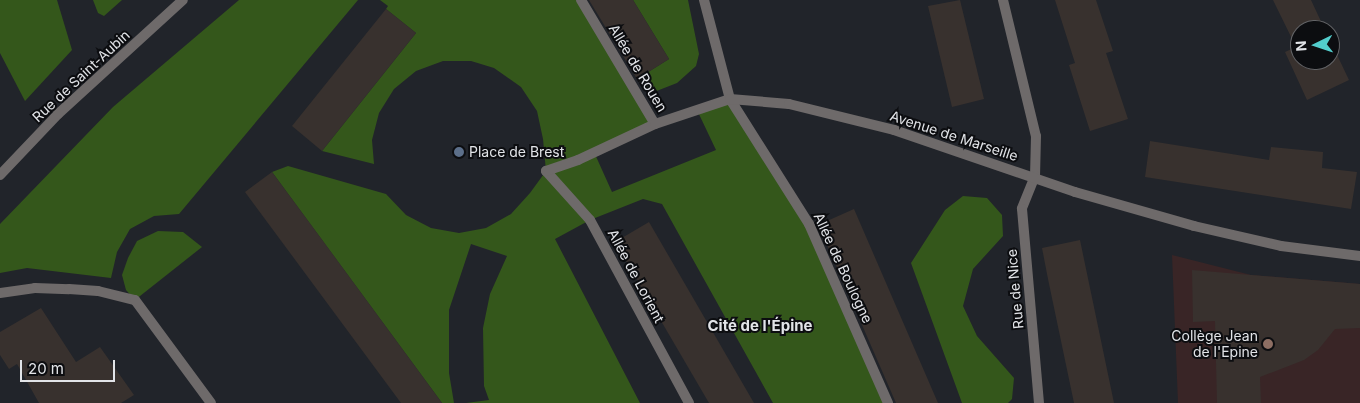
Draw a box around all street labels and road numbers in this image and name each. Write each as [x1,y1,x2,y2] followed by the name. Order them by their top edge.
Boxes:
[605,21,671,115] street label: Allée de Rouen
[29,27,133,125] street label: Rue de Saint-Aubin
[888,107,1020,165] street label: Avenue de Marseille
[810,210,876,326] street label: Allée de Boulogne
[604,226,668,326] street label: Allée de Lorient
[1003,248,1027,330] street label: Rue de Nice

